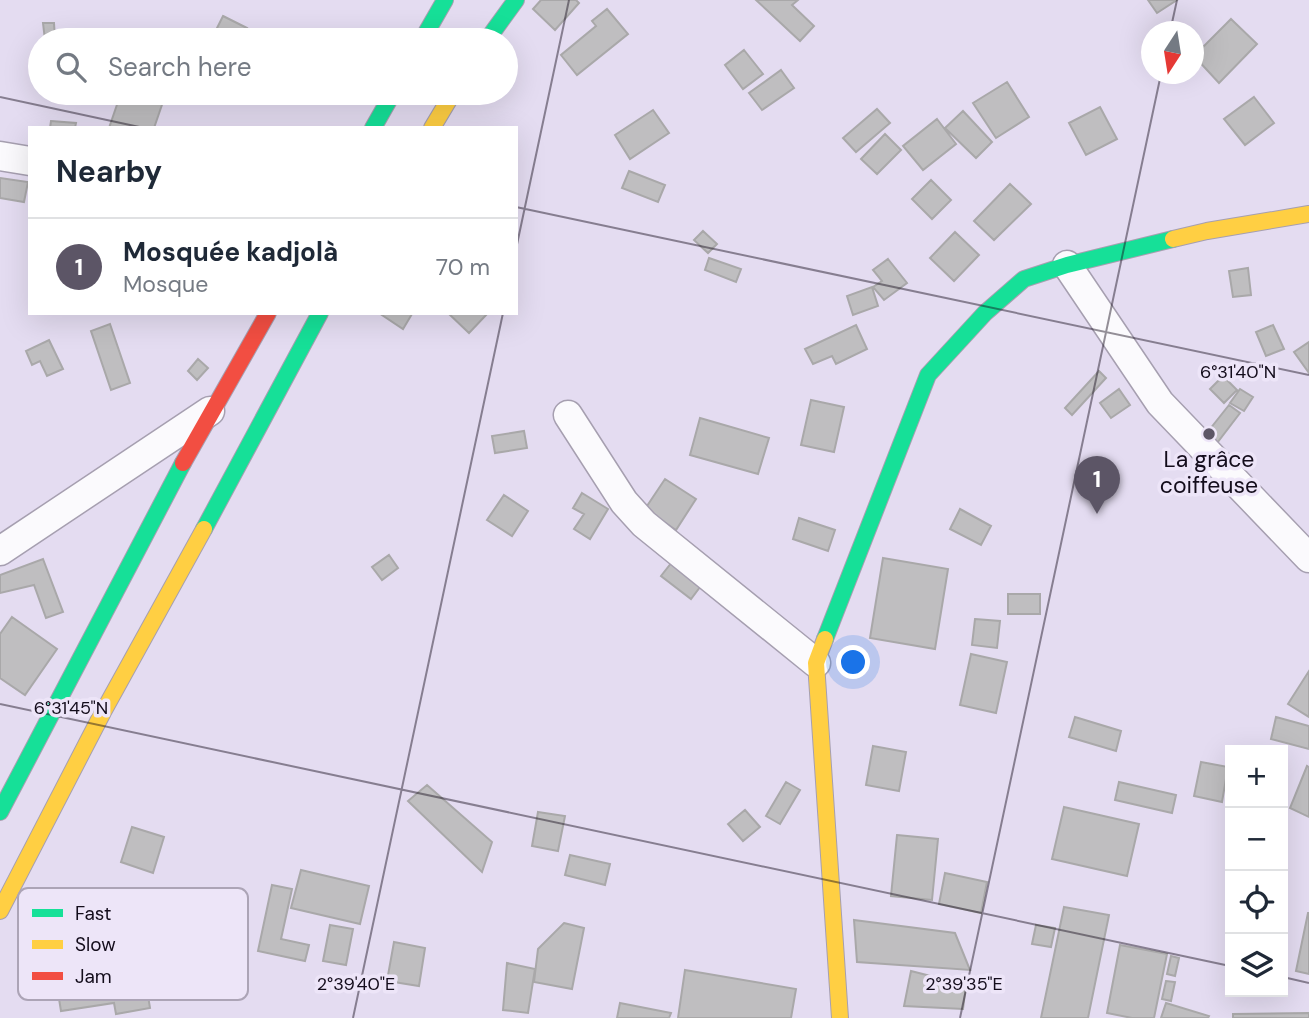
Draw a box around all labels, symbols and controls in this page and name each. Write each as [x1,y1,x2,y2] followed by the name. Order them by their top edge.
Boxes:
[1141,21,1204,84] north arrow
[28,28,518,105] search box
[52,48,90,86] icon: search
[108,50,251,84] text: Search here
[56,152,162,191] text: Nearby
[123,235,338,269] text: Mosquée kadjolà
[75,252,83,282] text: 1
[436,252,490,282] text: 70 m
[123,269,208,299] text: Mosque
[1200,360,1276,384] text: 6°31'40"N
[1201,426,1217,442] marker: La grâce coiffeuse
[1160,444,1258,500] place label: La grâce coiffeuse
[1074,456,1120,514] pin: 1
[836,645,870,679] your location
[34,696,108,720] text: 6°31'45"N
[1225,745,1288,997] map controls
[1225,745,1288,808] button: +
[1225,808,1288,871] button: −
[1225,871,1288,934] button: locate
[18,888,248,1000] legend
[75,901,111,926] text: Fast
[75,932,116,957] text: Slow
[1225,934,1288,997] button: layers
[75,964,112,989] text: Jam
[317,972,395,996] text: 2°39'40"E
[925,972,1003,996] text: 2°39'35"E

